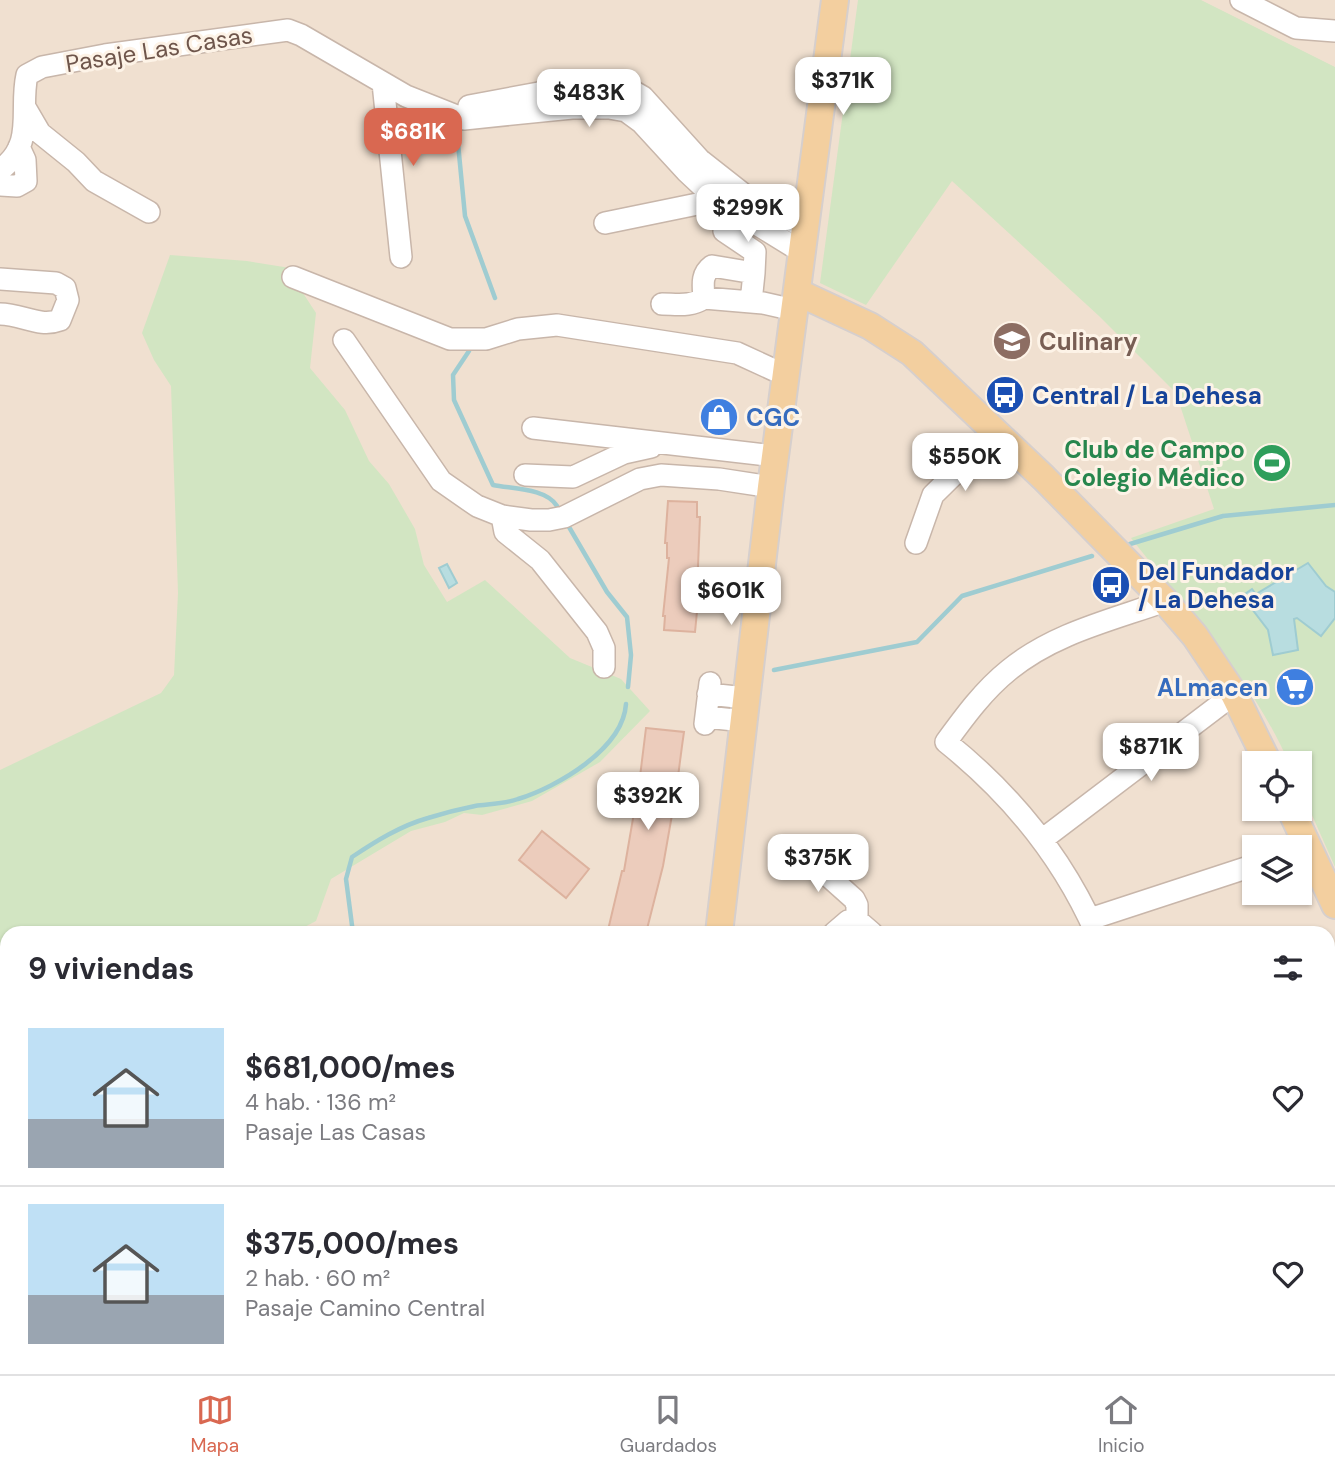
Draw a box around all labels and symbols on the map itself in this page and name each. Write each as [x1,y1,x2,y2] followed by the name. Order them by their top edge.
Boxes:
[63,19,255,79] street label: Pasaje Las Casas
[794,58,892,117] pin: $371K
[540,69,638,129] pin: $483K
[364,108,462,168] pin: $681K
[699,184,797,244] pin: $299K
[991,320,1033,362] school or university icon: Culinary
[1039,326,1138,357] place label: Culinary
[984,374,1026,416] bus stop icon: Central / La Dehesa
[1032,380,1262,411] place label: Central / La Dehesa
[698,396,740,438] shop icon: CGC
[746,402,800,433] place label: CGC
[916,434,1014,493] pin: $550K
[1064,434,1245,493] place label: Club de Campo Colegio Médico
[1251,442,1293,484] sports icon: Club de Campo Colegio Médico
[1138,556,1295,615] place label: Del Fundador / La Dehesa
[1090,564,1132,606] bus stop icon: Del Fundador / La Dehesa
[682,568,780,627] pin: $601K
[1274,666,1316,708] supermarket icon: ALmacen
[1157,672,1268,703] place label: ALmacen
[1102,724,1200,783] pin: $871K
[599,772,697,832] pin: $392K
[769,834,867,894] pin: $375K

